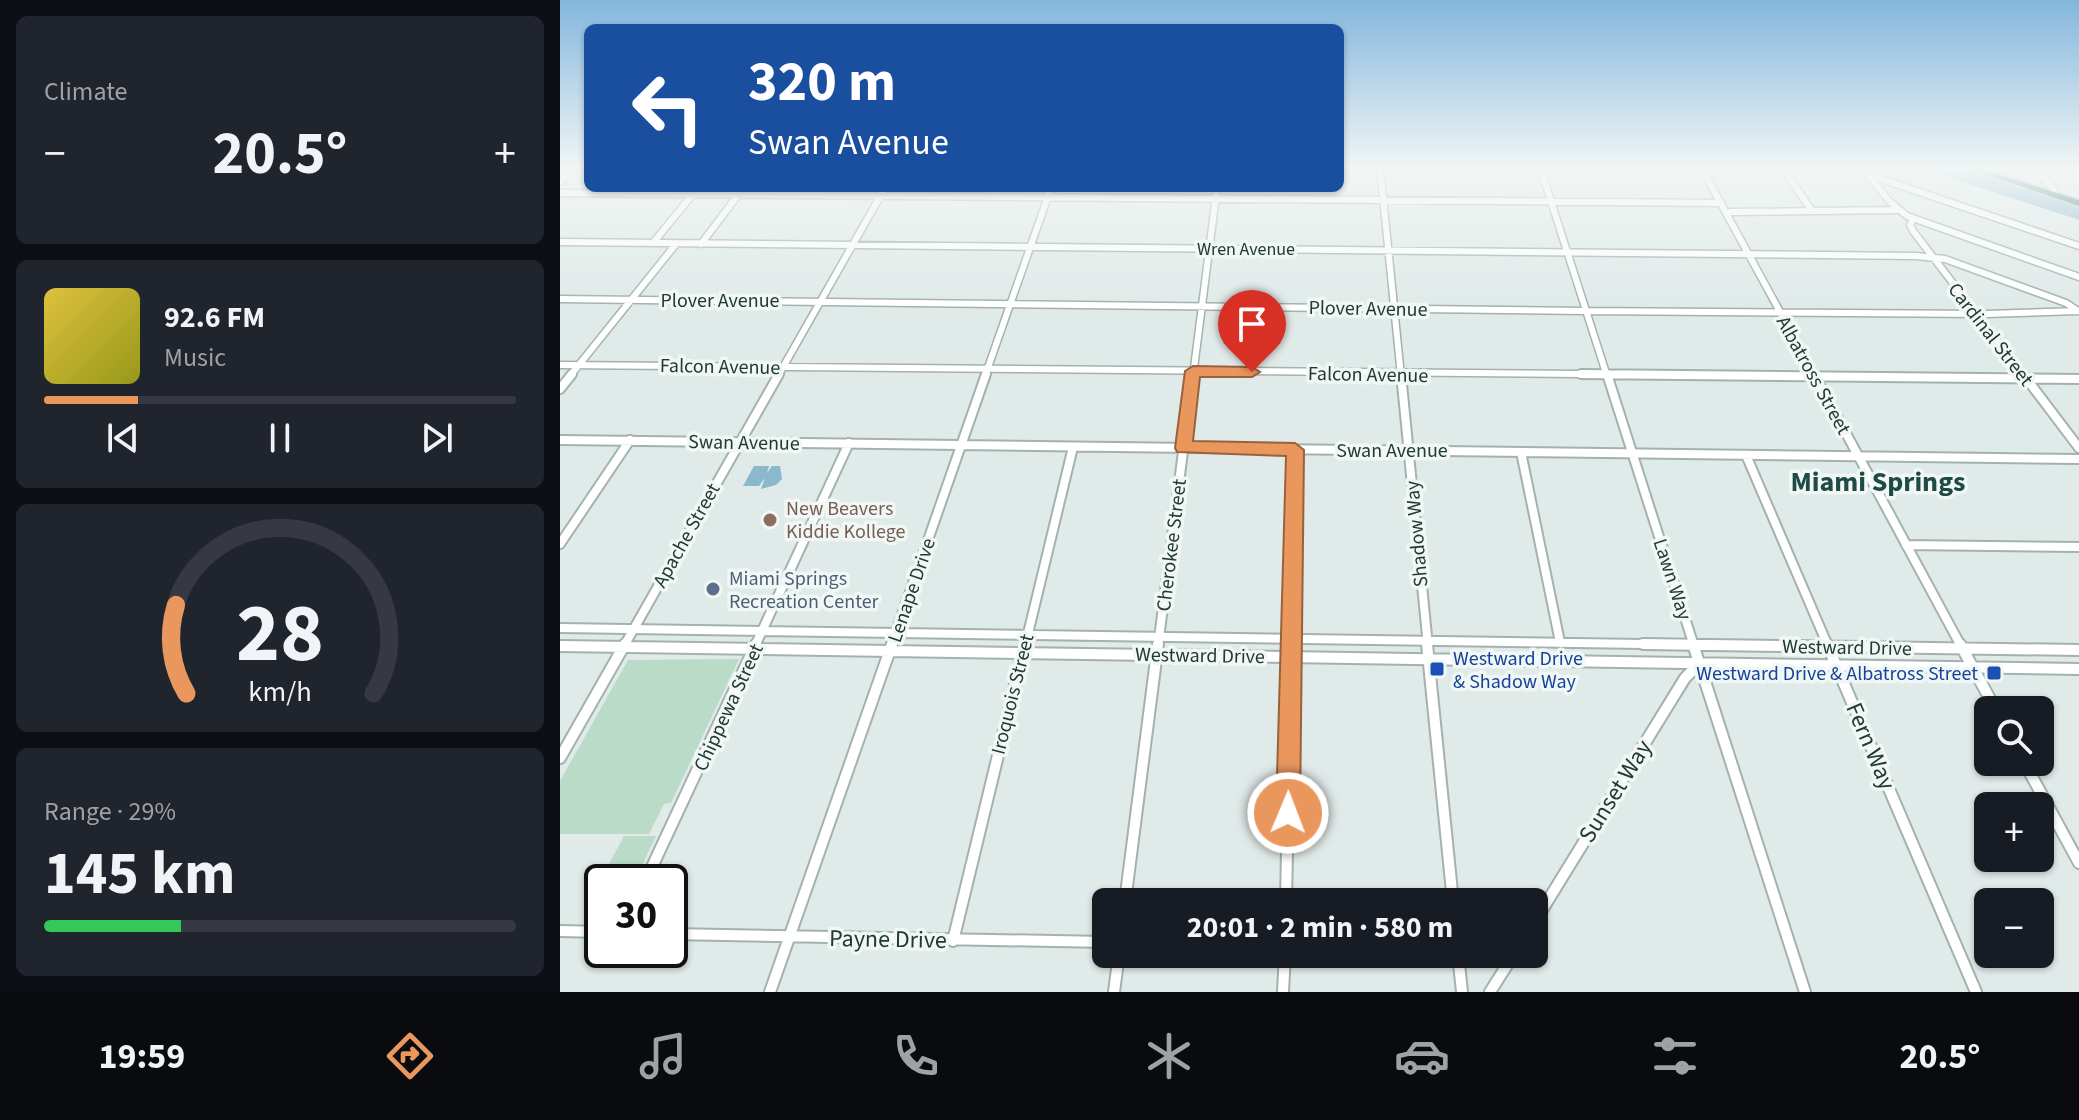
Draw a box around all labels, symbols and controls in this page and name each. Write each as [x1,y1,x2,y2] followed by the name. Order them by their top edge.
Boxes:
[748,43,896,122] text: 320 m
[616,56,720,160] icon: left
[44,73,128,110] text: Climate
[213,112,347,197] text: 20.5°
[748,117,949,168] text: Swan Avenue
[44,123,66,186] text: −
[494,123,516,186] text: +
[1197,237,1295,262] street label: Wren Avenue
[1941,277,2040,392] street label: Cardinal Street
[661,287,780,315] street label: Plover Avenue
[1218,290,1286,372] pin
[1308,294,1428,324] street label: Plover Avenue
[164,296,265,339] text: 92.6 FM
[1230,302,1274,346] icon: arrive
[1769,311,1857,440] street label: Albatross Street
[164,339,226,376] text: Music
[659,352,781,382] street label: Falcon Avenue
[1307,360,1429,390] street label: Falcon Avenue
[101,416,145,460] icon: previous
[258,416,302,460] icon: pause
[415,416,459,460] icon: next
[688,428,800,458] street label: Swan Avenue
[1336,437,1448,465] street label: Swan Avenue
[1790,462,1966,502] district label: Miami Springs
[1150,477,1194,613] street label: Cherokee Street
[647,478,727,593] street label: Apache Street
[1398,479,1436,588] street label: Shadow Way
[786,495,906,546] place label: New Beavers Kiddie Kollege
[761,511,779,529] marker: New Beavers Kiddie Kollege
[881,534,943,646] street label: Lenape Drive
[1646,535,1699,624] street label: Lawn Way
[729,565,879,616] place label: Miami Springs Recreation Center
[236,575,324,693] text: 28
[704,580,722,598] marker: Miami Springs Recreation Center
[984,631,1041,757] street label: Iroquois Street
[1782,633,1912,663] street label: Westward Drive
[687,639,771,776] street label: Chippewa Street
[1135,641,1265,671] street label: Westward Drive
[1453,645,1583,696] place label: Westward Drive & Shadow Way
[1428,660,1446,678] marker: Westward Drive & Shadow Way
[1696,660,1978,688] place label: Westward Drive & Albatross Street
[1985,664,2003,682] marker: Westward Drive & Albatross Street
[248,672,312,712] text: km/h
[1974,696,2054,968] map controls
[1974,696,2054,776] button: search
[1837,697,1905,795] street label: Fern Way
[1570,733,1661,849] street label: Sunset Way
[1246,771,1330,855] position arrow
[1974,792,2054,872] button: +
[44,793,176,830] text: Range · 29%
[44,832,235,917] text: 145 km
[584,864,688,968] speed limit sign: 30
[1974,888,2054,968] button: −
[1187,906,1453,949] text: 20:01 · 2 min · 580 m
[829,921,947,958] street label: Payne Drive
[382,1028,438,1084] icon: directions
[635,1028,691,1084] icon: music
[888,1028,944,1084] icon: phone
[1141,1028,1197,1084] icon: climate
[1394,1028,1450,1084] icon: car
[1647,1028,1703,1084] icon: filters
[98,1031,185,1082] text: 19:59
[1900,1031,1980,1082] text: 20.5°

